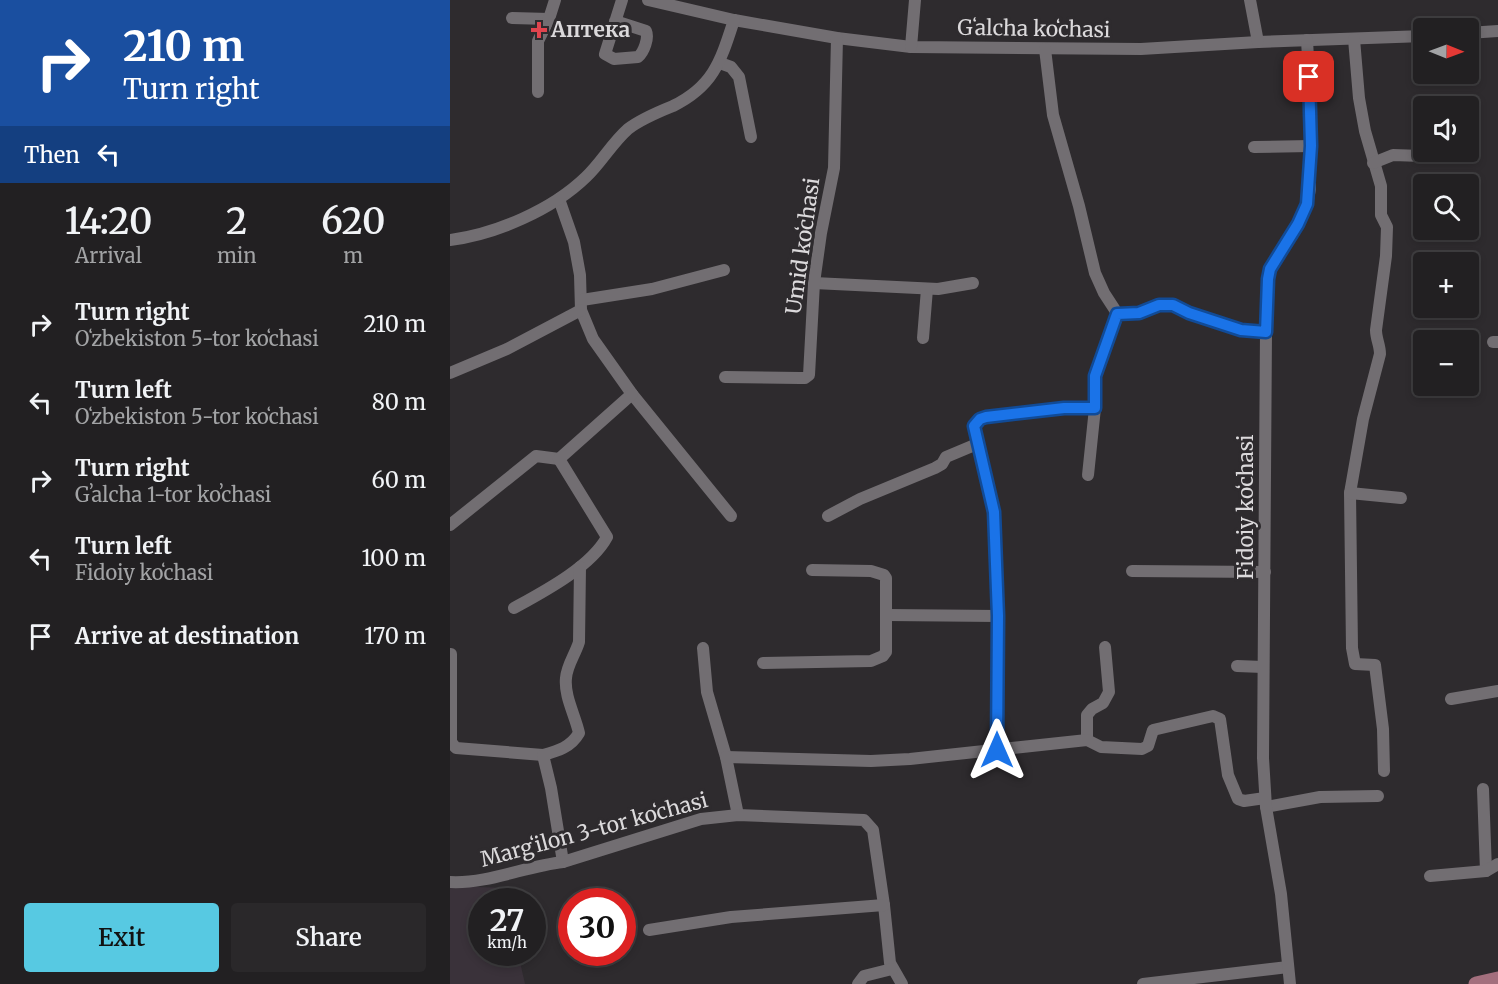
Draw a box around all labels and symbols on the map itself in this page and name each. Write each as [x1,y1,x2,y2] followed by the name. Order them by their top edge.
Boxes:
[957,14,1111,43] street label: Gʻalcha koʻchasi
[550,16,631,43] place label: Аптека
[1413,18,1479,84] north arrow
[532,23,546,37] marker: Аптека
[1283,51,1334,102] pin
[780,176,825,316] street label: Umid koʻchasi
[1232,434,1259,580] street label: Fidoiy koʻchasi
[965,718,1029,782] position arrow
[477,786,711,873] street label: Margʻilon 3-tor koʻchasi
[558,888,636,966] speed limit sign: 30

